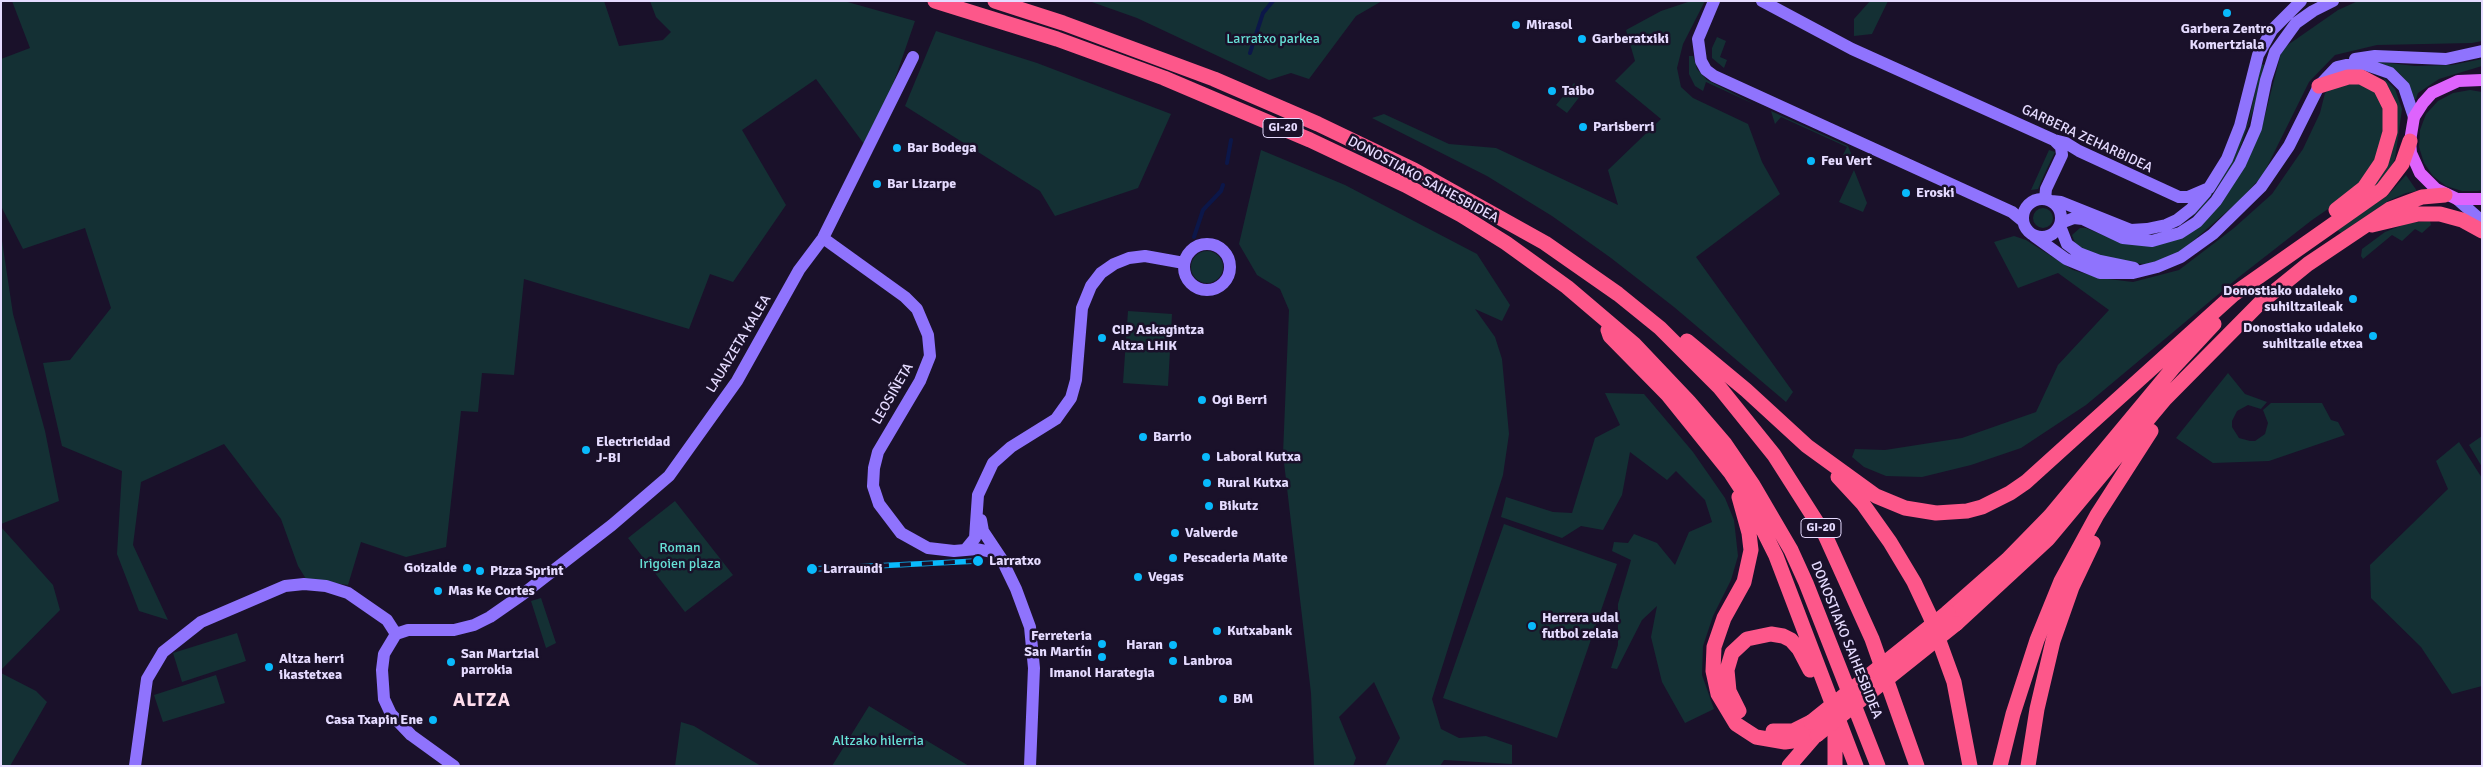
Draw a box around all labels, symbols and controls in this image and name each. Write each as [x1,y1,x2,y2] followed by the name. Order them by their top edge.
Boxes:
[2221,7,2233,19] marker: Garbera Zentro Komertziala
[1526,17,1572,33] place label: Mirasol
[1510,19,1522,31] marker: Mirasol
[2181,21,2273,54] place label: Garbera Zentro Komertziala
[1226,31,1320,47] park label: Larratxo parkea
[1592,31,1669,47] place label: Garberatxiki
[1576,33,1588,45] marker: Garberatxiki
[1562,83,1594,99] place label: Taibo
[1546,85,1558,97] marker: Taibo
[2019,101,2155,177] street label: GARBERA ZEHARBIDEA
[1263,119,1303,138] road number: GI-20
[1593,119,1654,135] place label: Parisberri
[1577,121,1589,133] marker: Parisberri
[1345,133,1501,227] street label: DONOSTIAKO SAIHESBIDEA
[907,140,977,156] place label: Bar Bodega
[891,142,903,154] marker: Bar Bodega
[1821,153,1872,169] place label: Feu Vert
[1805,155,1817,167] marker: Feu Vert
[887,176,956,192] place label: Bar Lizarpe
[871,178,883,190] marker: Bar Lizarpe
[1916,185,1954,201] place label: Eroski
[1900,187,1912,199] marker: Eroski
[2223,283,2343,316] place label: Donostiako udaleko suhiltzaileak
[703,292,775,396] street label: LAUAIZETA KALEA
[2347,293,2359,305] marker: Donostiako udaleko suhiltzaileak
[2243,320,2363,352] place label: Donostiako udaleko suhiltzaile etxea
[1112,322,1204,354] place label: CIP Askagintza Altza LHIK
[2367,330,2379,342] marker: Donostiako udaleko suhiltzaile etxea
[1096,332,1108,344] marker: CIP Askagintza Altza LHIK
[869,360,917,428] street label: LEOSIÑETA
[1212,392,1267,408] place label: Ogi Berri
[1196,394,1208,406] marker: Ogi Berri
[1153,429,1192,445] place label: Barrio
[1137,431,1149,443] marker: Barrio
[596,434,670,467] place label: Electricidad J-BI
[580,444,592,456] marker: Electricidad J-BI
[1216,449,1301,465] place label: Laboral Kutxa
[1200,451,1212,463] marker: Laboral Kutxa
[1217,475,1289,491] place label: Rural Kutxa
[1201,477,1213,489] marker: Rural Kutxa
[1219,498,1258,514] place label: Bikutz
[1203,500,1215,512] marker: Bikutz
[1801,518,1841,538] road number: GI-20
[1185,525,1238,541] place label: Valverde
[1169,527,1181,539] marker: Valverde
[639,540,721,572] park label: Roman Irigoien plaza
[1183,550,1288,566] place label: Pescaderia Maite
[1167,552,1179,564] marker: Pescaderia Maite
[989,553,1041,569] place label: Larratxo
[971,554,985,568] marker: Larratxo
[1807,559,1885,721] street label: DONOSTIAKO SAIHESBIDEA
[404,560,457,576] place label: Goizalde
[823,561,883,577] place label: Larraundi
[461,562,473,574] marker: Goizalde
[805,562,819,576] marker: Larraundi
[490,563,563,579] place label: Pizza Sprint
[474,565,486,577] marker: Pizza Sprint
[1148,569,1184,585] place label: Vegas
[1132,571,1144,583] marker: Vegas
[448,583,535,599] place label: Mas Ke Cortes
[432,585,444,597] marker: Mas Ke Cortes
[1542,610,1619,642] place label: Herrera udal futbol zelaia
[1526,620,1538,632] marker: Herrera udal futbol zelaia
[1227,623,1292,639] place label: Kutxabank
[1211,625,1223,637] marker: Kutxabank
[1024,628,1092,660] place label: Ferreteria San Martín
[1126,637,1163,653] place label: Haran
[1096,638,1108,650] marker: Ferreteria San Martín
[1167,639,1179,651] marker: Haran
[461,646,539,679] place label: San Martzial parrokia
[279,651,344,684] place label: Altza herri ikastetxea
[1096,651,1108,663] marker: Imanol Harategia
[1183,653,1232,669] place label: Lanbroa
[1167,655,1179,667] marker: Lanbroa
[445,656,457,668] marker: San Martzial parrokia
[263,661,275,673] marker: Altza herri ikastetxea
[1049,665,1155,681] place label: Imanol Harategia
[452,690,512,712] district label: ALTZA
[1233,691,1253,707] place label: BM
[1217,693,1229,705] marker: BM
[326,712,423,728] place label: Casa Txapin Ene
[427,714,439,726] marker: Casa Txapin Ene
[832,733,924,749] park label: Altzako hilerria

